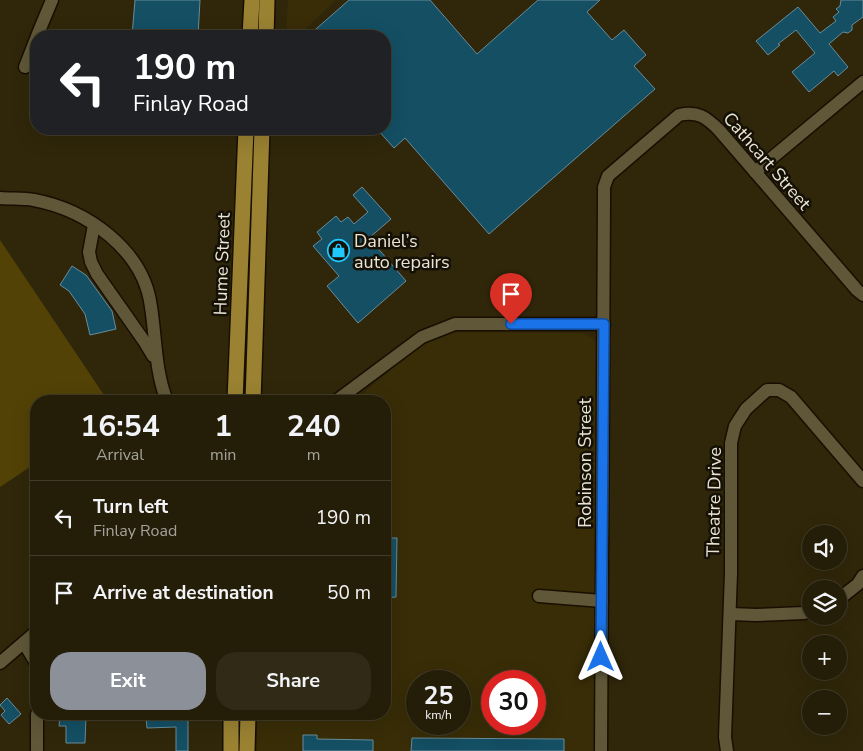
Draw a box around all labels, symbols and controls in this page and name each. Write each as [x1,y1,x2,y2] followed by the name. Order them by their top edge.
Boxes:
[133,44,236,91] text: 190 m
[50,50,115,115] icon: left
[133,89,249,119] text: Finlay Road
[718,107,817,216] street label: Cathcart Street
[208,212,236,316] street label: Hume Street
[354,229,450,274] place label: Daniel’s auto repairs
[326,239,350,263] shop icon: Daniel’s auto repairs
[490,273,532,324] pin
[497,280,525,308] icon: arrive
[573,398,597,528] street label: Robinson Street
[80,406,160,447] text: 16:54
[214,406,232,447] text: 1
[287,406,341,447] text: 240
[96,444,144,466] text: Arrival
[210,444,236,466] text: min
[307,444,321,466] text: m
[701,447,727,557] street label: Theatre Drive
[93,494,168,520] text: Turn left
[50,504,78,532] icon: left
[316,505,371,531] text: 190 m
[93,520,177,542] text: Finlay Road
[802,525,847,735] map controls
[802,525,847,570] button: sound
[50,579,78,607] icon: arrive
[93,580,274,606] text: Arrive at destination
[327,580,371,606] text: 50 m
[802,580,847,625] button: layers
[574,630,626,682] position arrow
[802,635,847,680] button: +
[50,652,206,710] button: Exit
[216,652,371,710] button: Share
[481,670,546,735] speed limit sign: 30
[423,679,454,713] text: 25
[802,690,847,735] button: −
[425,707,452,723] text: km/h

